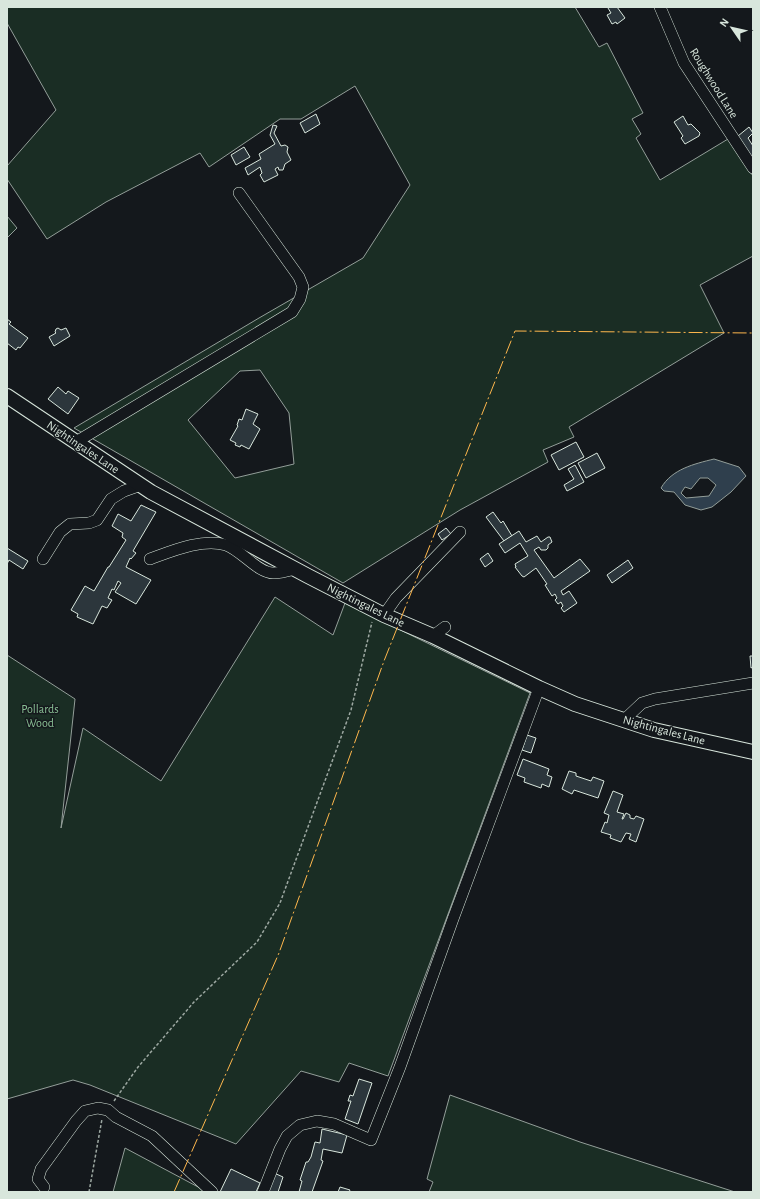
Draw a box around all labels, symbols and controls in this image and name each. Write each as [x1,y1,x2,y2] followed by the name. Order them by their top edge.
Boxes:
[712,8,752,48] north arrow
[717,16,731,29] text: N
[688,46,740,120] street label: Roughwood Lane
[45,418,121,476] street label: Nightingales Lane
[325,581,407,629] street label: Nightingales Lane
[21,703,59,729] park label: Pollards Wood
[622,713,706,747] street label: Nightingales Lane

